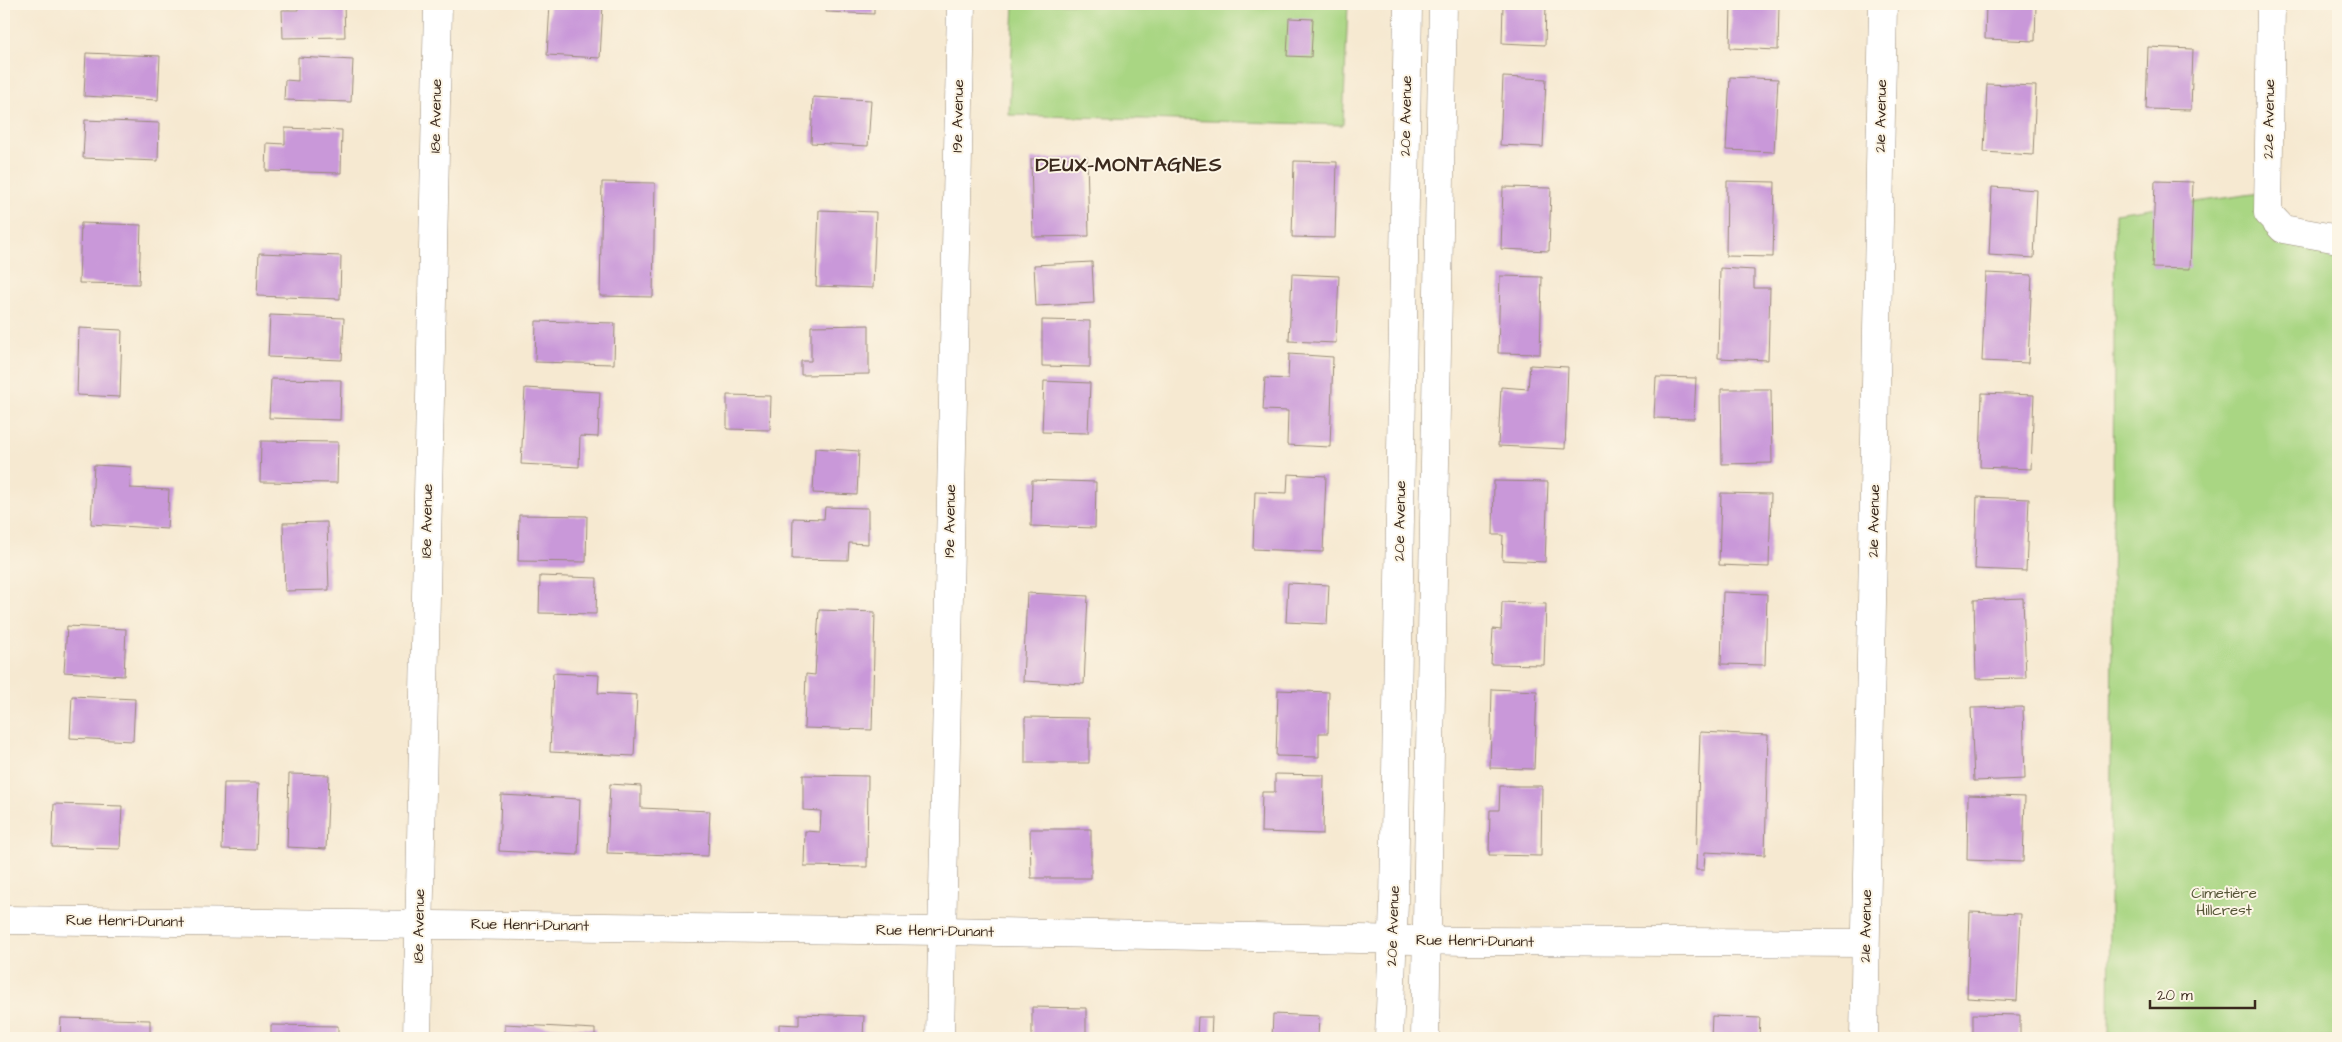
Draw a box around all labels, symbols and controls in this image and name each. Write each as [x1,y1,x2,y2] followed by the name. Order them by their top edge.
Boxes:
[1395,75,1417,157] street label: 20e Avenue
[425,79,447,153] street label: 18e Avenue
[947,79,969,153] street label: 19e Avenue
[1870,79,1892,153] street label: 21e Avenue
[2258,79,2280,159] street label: 22e Avenue
[1035,151,1223,179] district label: DEUX-MONTAGNES
[1389,480,1411,562] street label: 20e Avenue
[416,484,438,558] street label: 18e Avenue
[939,484,961,558] street label: 19e Avenue
[1863,484,1885,558] street label: 21e Avenue
[2191,883,2257,921] park label: Cimetière Hillcrest
[1381,885,1405,967] street label: 20e Avenue
[408,889,430,963] street label: 18e Avenue
[1855,889,1877,963] street label: 21e Avenue
[66,909,184,933] street label: Rue Henri-Dunant
[471,913,589,937] street label: Rue Henri-Dunant
[876,919,994,943] street label: Rue Henri-Dunant
[1416,929,1534,953] street label: Rue Henri-Dunant
[2150,977,2254,1009] scale bar
[2157,985,2193,1006] text: 20 m

